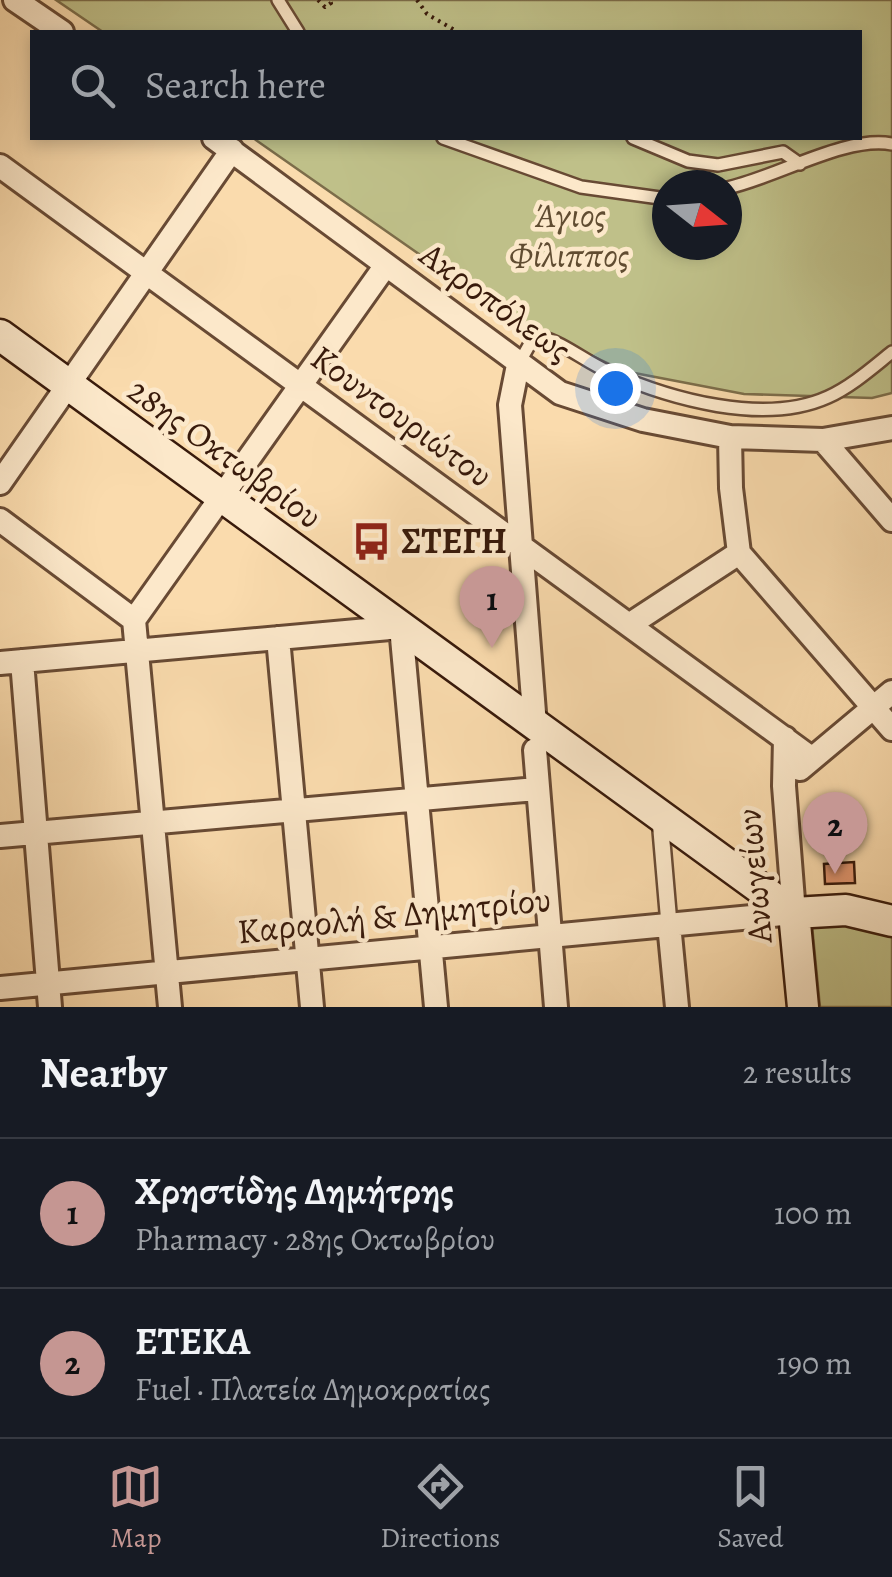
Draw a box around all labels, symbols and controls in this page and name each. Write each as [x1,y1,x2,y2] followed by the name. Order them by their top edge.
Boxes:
[30,30,862,140] search box
[65,58,120,113] icon: search
[145,59,326,111] text: Search here
[652,170,742,260] north arrow
[509,191,629,279] park label: Άγιος Φίλιππος
[410,230,581,373] street label: Ακροπόλεως
[301,334,503,498] street label: Κουντουριώτου
[590,363,641,414] your location
[118,366,332,540] street label: 28ης Οκτωβρίου
[401,517,507,565] place label: ΣΤΕΓΗ
[350,520,392,562] bus stop icon: ΣΤΕΓΗ
[460,566,524,648] pin: 1
[802,792,868,874] pin: 2
[724,807,784,946] street label: Ανωγείων
[235,875,553,955] street label: Καραολή & Δημητρίου
[40,1044,167,1101] text: Nearby
[743,1050,852,1094] text: 2 results
[135,1165,454,1217] text: Χρηστίδης Δημήτρης
[67,1191,78,1235] text: 1
[774,1191,852,1235] text: 100 m
[135,1217,495,1261] text: Pharmacy · 28ης Οκτωβρίου
[135,1315,250,1367] text: ΕΤΕΚΑ
[65,1341,80,1385] text: 2
[776,1341,852,1385] text: 190 m
[135,1367,491,1411] text: Fuel · Πλατεία Δημοκρατίας
[108,1459,163,1557] tab: Map
[380,1459,500,1557] tab: Directions
[717,1459,784,1557] tab: Saved

